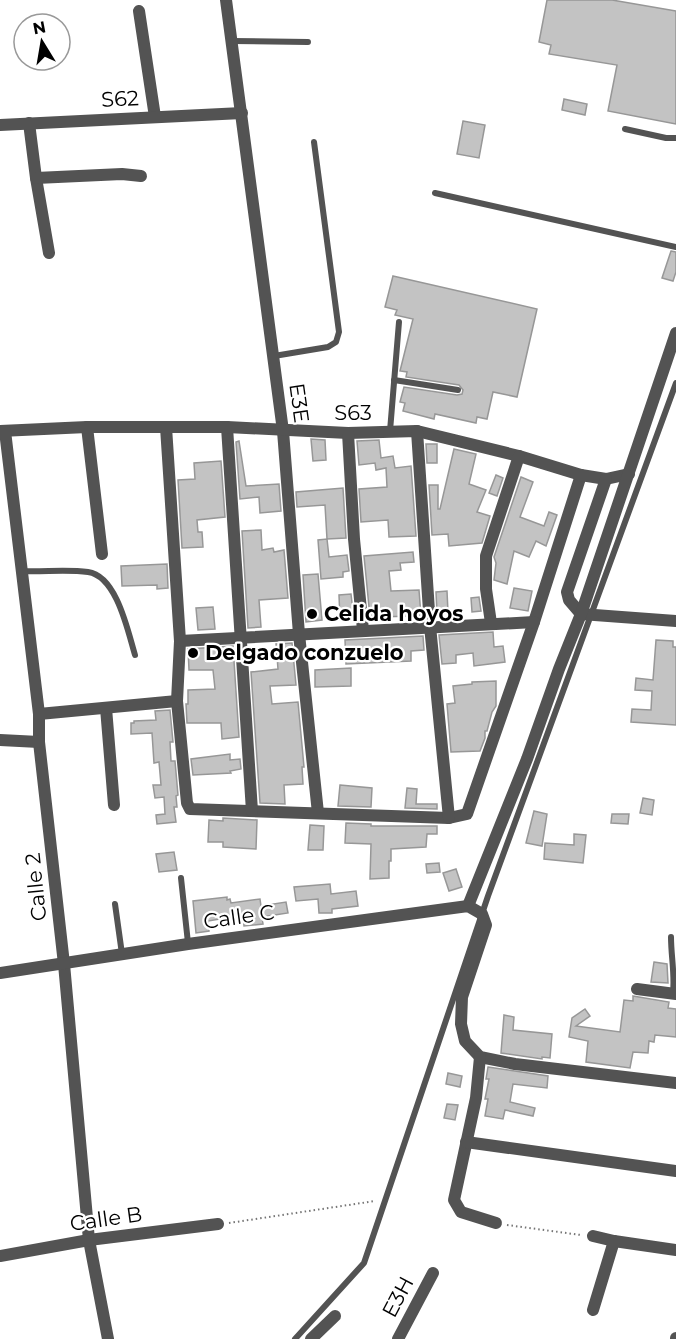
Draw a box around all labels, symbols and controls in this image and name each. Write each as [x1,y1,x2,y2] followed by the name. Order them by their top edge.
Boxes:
[12,12,72,72] north arrow
[31,17,47,38] text: N
[101,85,139,112] street label: S62
[284,382,315,424] street label: E3E
[334,400,372,425] street label: S63
[324,601,463,626] place label: Celida hoyos
[305,607,319,621] marker: Celida hoyos
[205,640,404,665] place label: Delgado conzuelo
[186,646,200,660] marker: Delgado conzuelo
[19,852,52,922] street label: Calle 2
[202,899,276,934] street label: Calle C
[68,1201,144,1236] street label: Calle B
[377,1272,419,1321] street label: E3H

